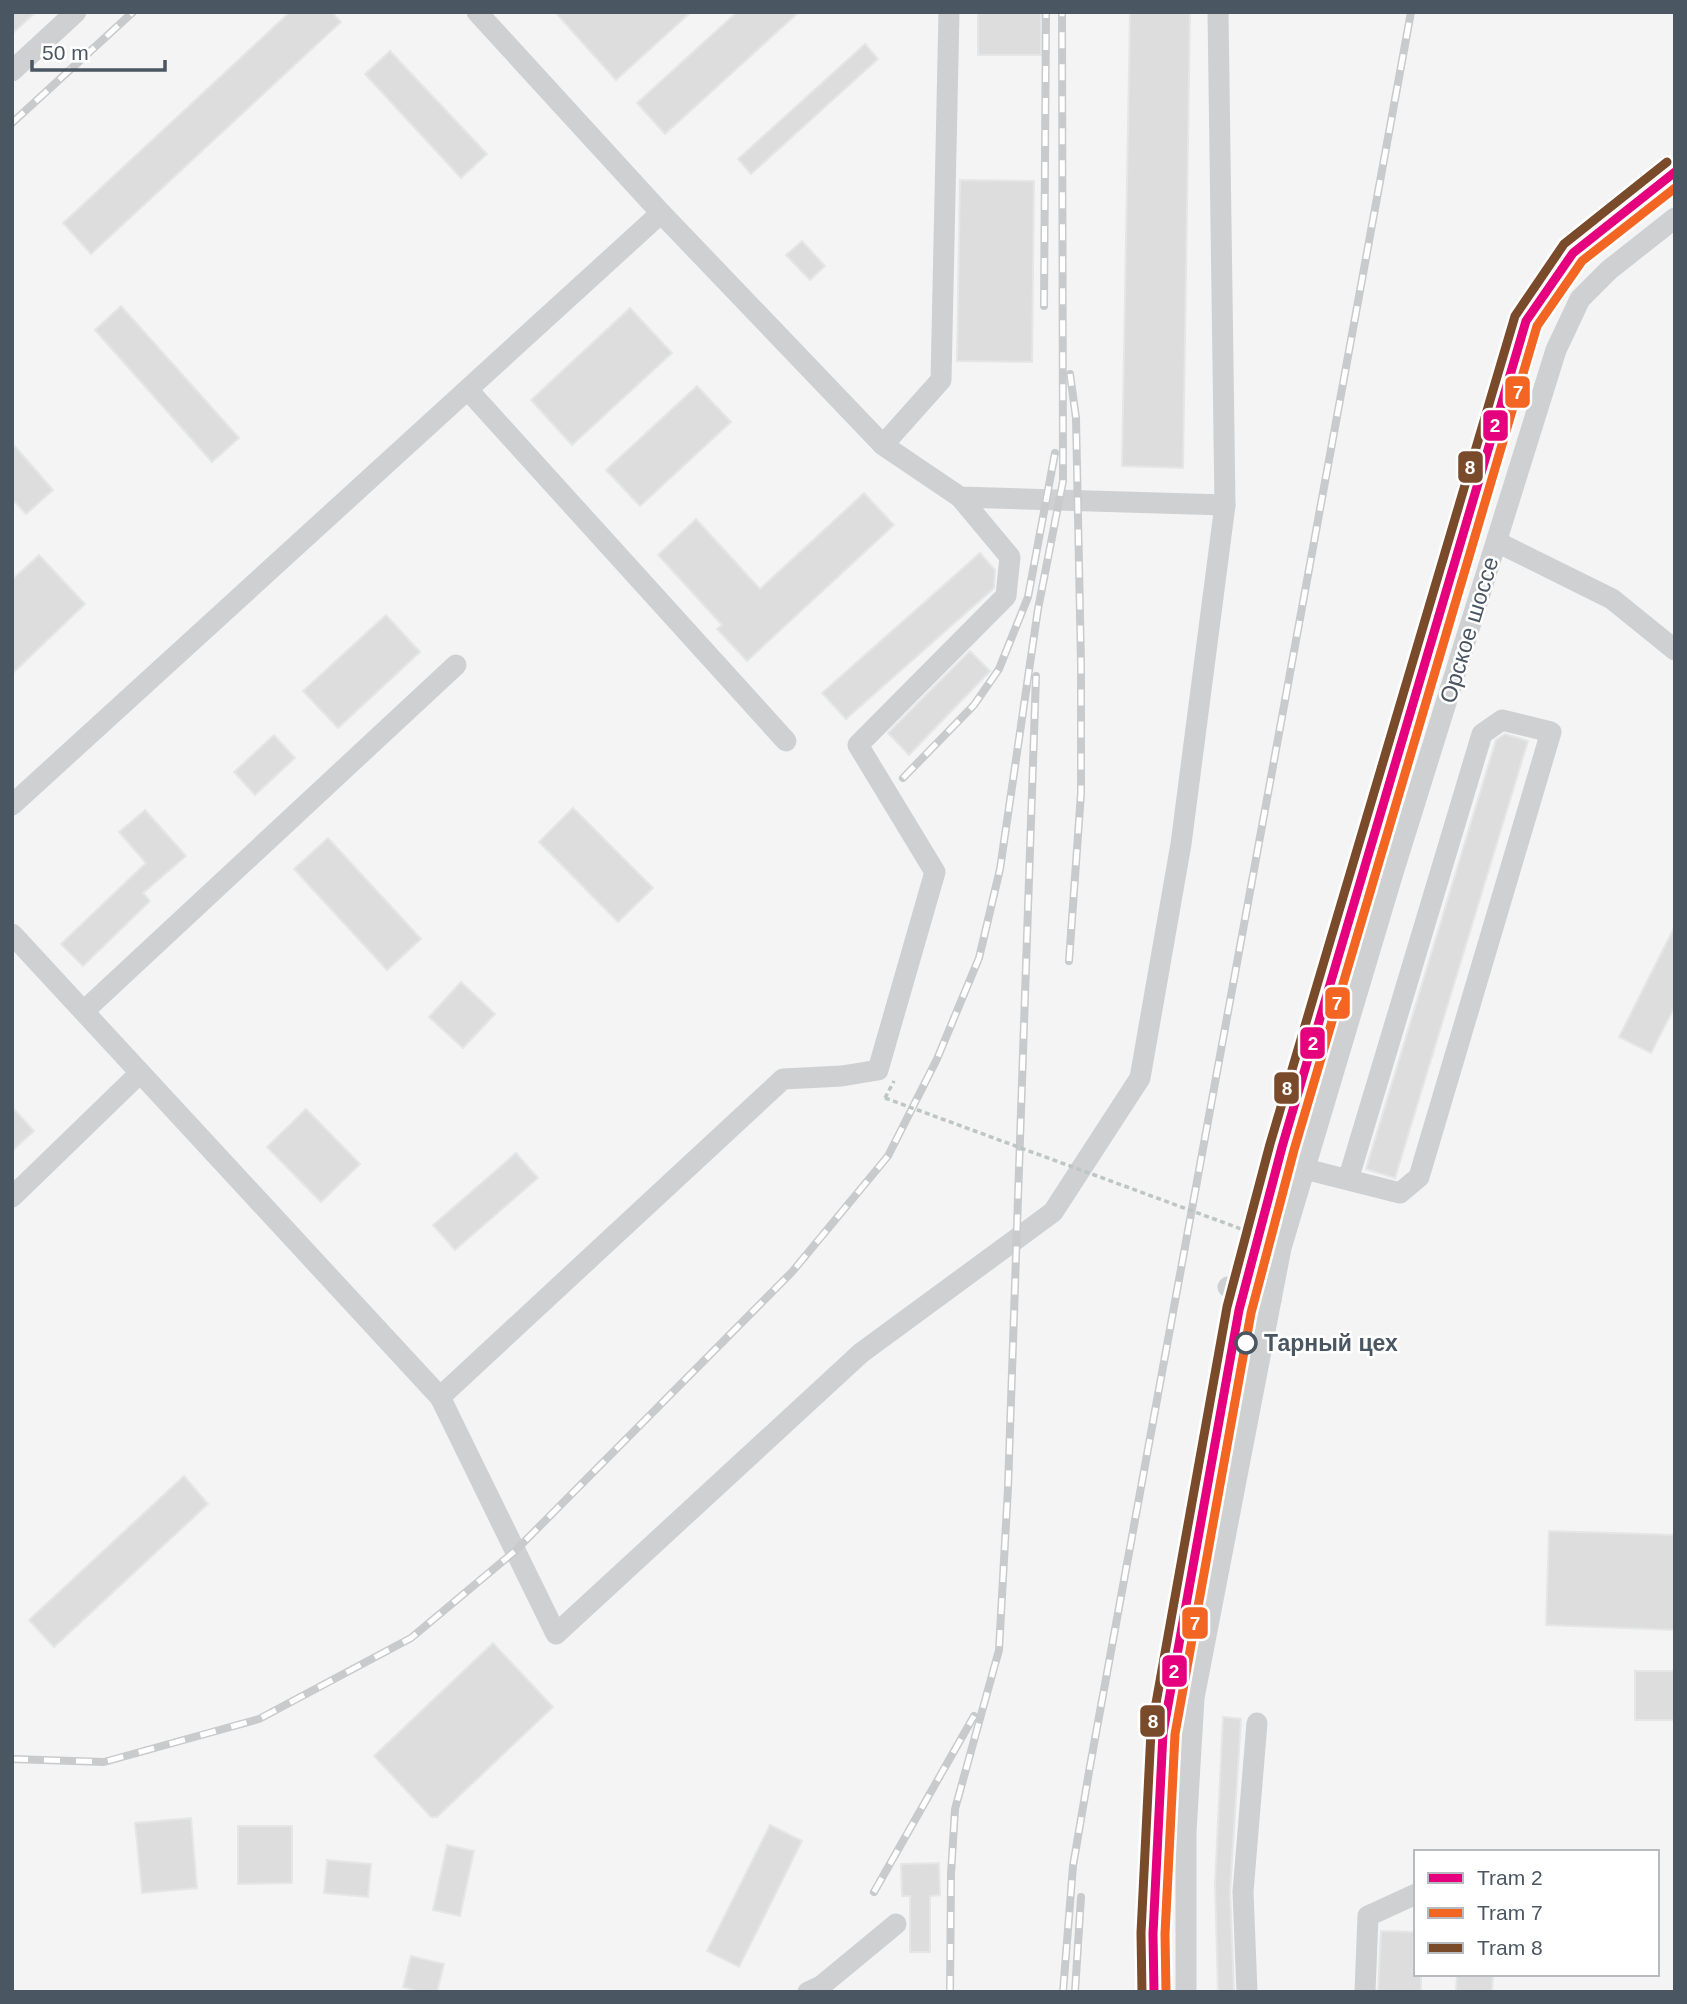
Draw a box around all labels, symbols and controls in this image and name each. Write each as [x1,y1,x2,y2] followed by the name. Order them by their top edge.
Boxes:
[32,28,164,72] scale bar
[42,41,89,64] text: 50 m
[1504,375,1531,409] line badge: 7
[1513,382,1523,403] text: 7
[1482,409,1509,442] line badge: 2
[1490,415,1500,436] text: 2
[1457,450,1484,484] line badge: 8
[1465,457,1475,478] text: 8
[1434,554,1504,706] street label: Орское шоссе
[1324,986,1351,1020] line badge: 7
[1332,993,1342,1014] text: 7
[1299,1026,1326,1060] line badge: 2
[1308,1033,1318,1054] text: 2
[1273,1071,1300,1105] line badge: 8
[1282,1078,1292,1099] text: 8
[1264,1330,1398,1356] place label: Тарный цех
[1235,1332,1257,1354] marker: Тарный цех
[1181,1606,1209,1640] line badge: 7
[1190,1613,1200,1634] text: 7
[1161,1654,1188,1688] line badge: 2
[1169,1661,1179,1682] text: 2
[1139,1704,1166,1738] line badge: 8
[1148,1711,1158,1732] text: 8
[1414,1850,1659,1976] legend
[1477,1866,1543,1889] text: Tram 2
[1477,1901,1543,1924] text: Tram 7
[1477,1936,1543,1959] text: Tram 8

